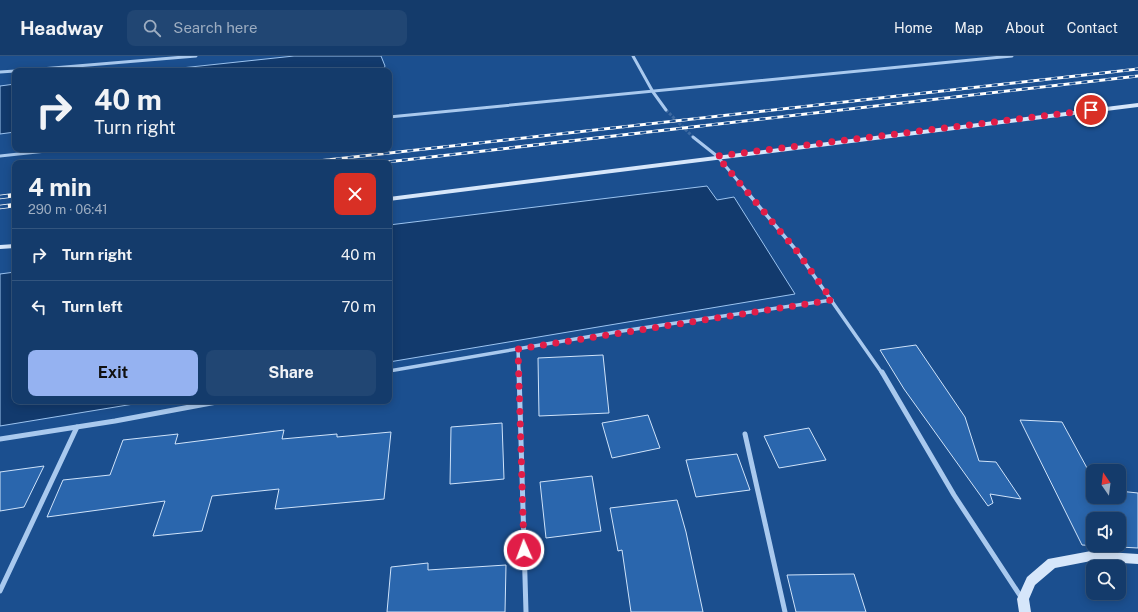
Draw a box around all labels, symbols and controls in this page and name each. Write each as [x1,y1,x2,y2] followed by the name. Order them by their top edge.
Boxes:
[127,10,407,46] search box
[20,17,103,39] text: Headway
[141,17,163,39] icon: search
[173,19,258,36] text: Search here
[894,20,933,36] text: Home
[955,20,983,36] text: Map
[1005,20,1045,36] text: About
[1067,20,1118,36] text: Contact
[94,83,162,116] text: 40 m
[28,84,80,136] icon: right
[1074,93,1108,127] pin
[1080,99,1102,121] icon: arrive
[94,117,176,138] text: Turn right
[28,173,91,201] text: 4 min
[334,173,376,215] button: close
[28,202,108,217] text: 290 m · 06:41
[28,244,50,266] icon: right
[62,246,132,263] text: Turn right
[341,246,376,263] text: 40 m
[28,296,50,318] icon: left
[62,298,123,315] text: Turn left
[341,298,376,315] text: 70 m
[28,350,198,396] button: Exit
[206,350,376,396] button: Share
[1086,464,1126,504] north arrow
[1086,464,1126,600] map controls
[1086,512,1126,552] button: sound
[503,529,545,571] position arrow
[1086,560,1126,600] button: search

